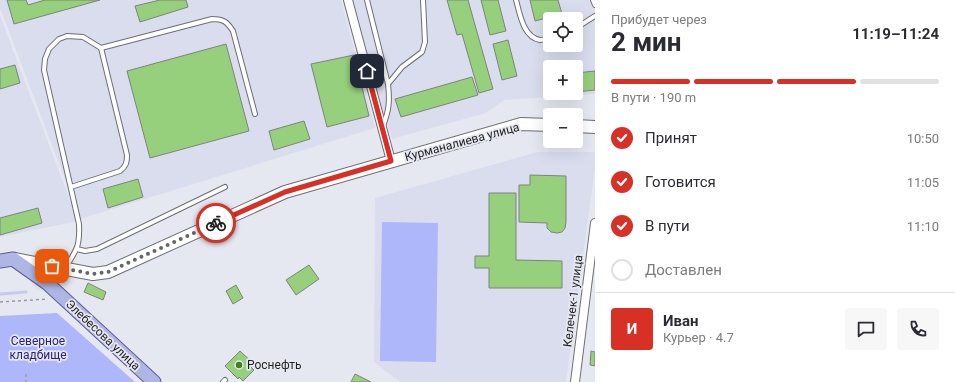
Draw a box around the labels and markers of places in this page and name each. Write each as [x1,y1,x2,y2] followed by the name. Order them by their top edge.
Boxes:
[350,54,384,88] pin
[35,249,69,283] pin
[247,358,301,372] place label: Роснефть
[234,360,244,370] marker: Роснефть

